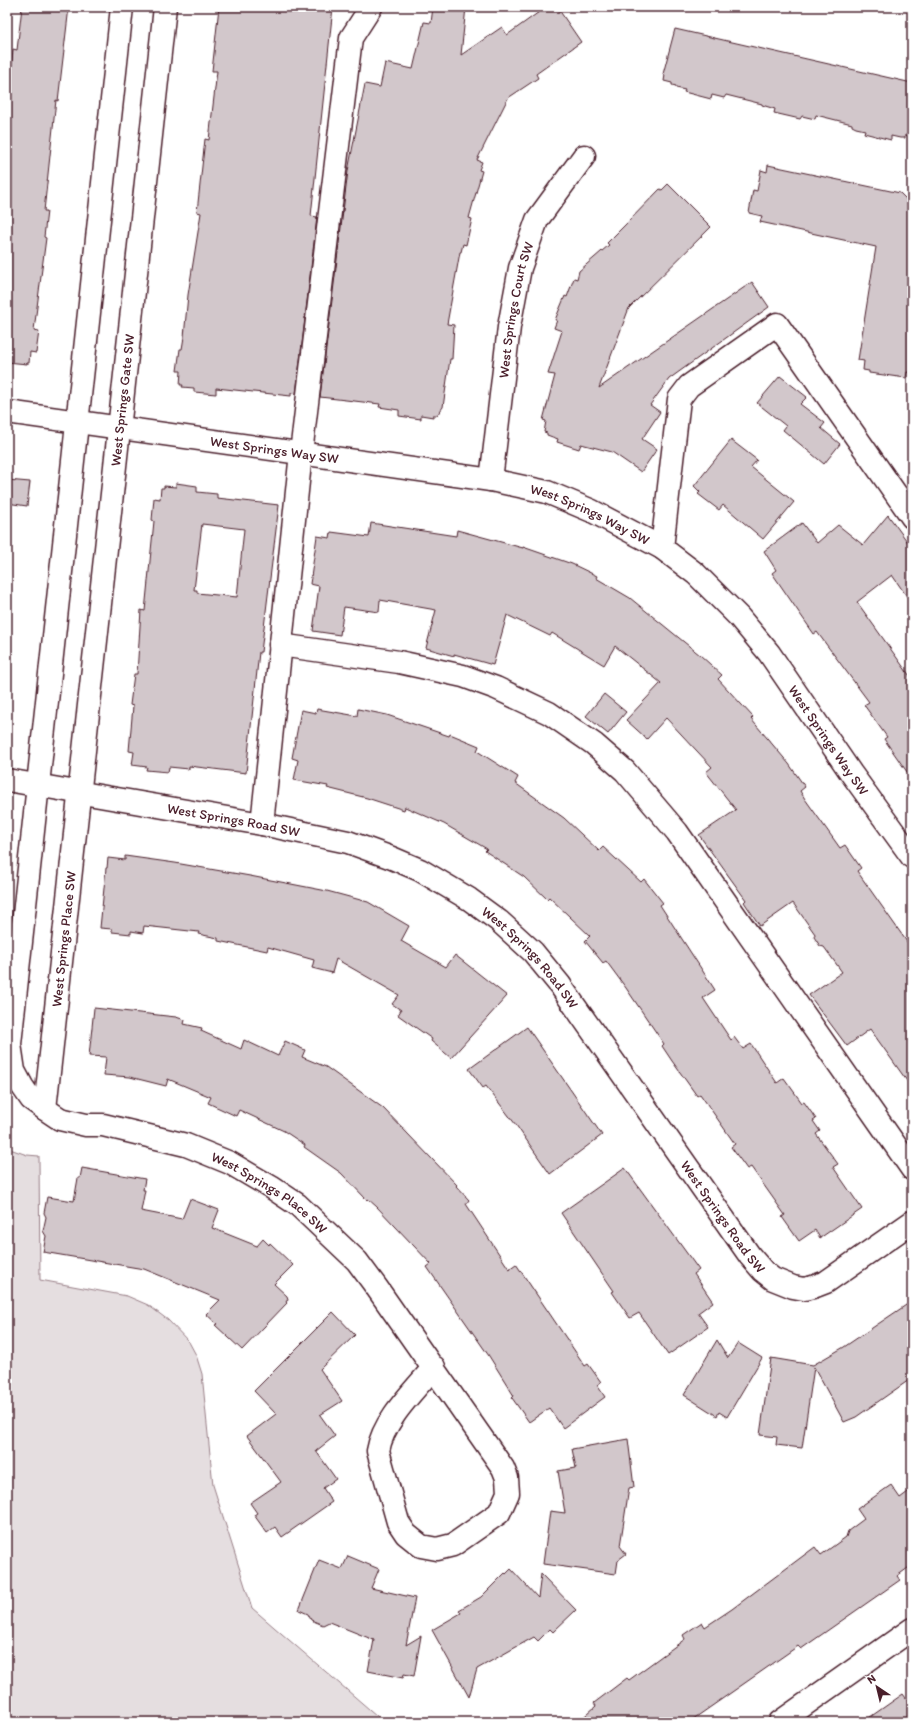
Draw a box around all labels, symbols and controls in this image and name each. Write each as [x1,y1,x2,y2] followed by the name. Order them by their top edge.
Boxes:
[495,239,537,379] street label: West Springs Court SW
[107,333,138,467] street label: West Springs Gate SW
[209,432,340,467] street label: West Springs Way SW
[529,480,653,548] street label: West Springs Way SW
[785,682,873,798] street label: West Springs Way SW
[166,799,302,840] street label: West Springs Road SW
[48,870,79,1008] street label: West Springs Place SW
[478,903,582,1012] street label: West Springs Road SW
[209,1148,331,1237] street label: West Springs Place SW
[677,1157,769,1276] street label: West Springs Road SW
[857,1667,897,1707] north arrow
[865,1672,878,1687] text: N

